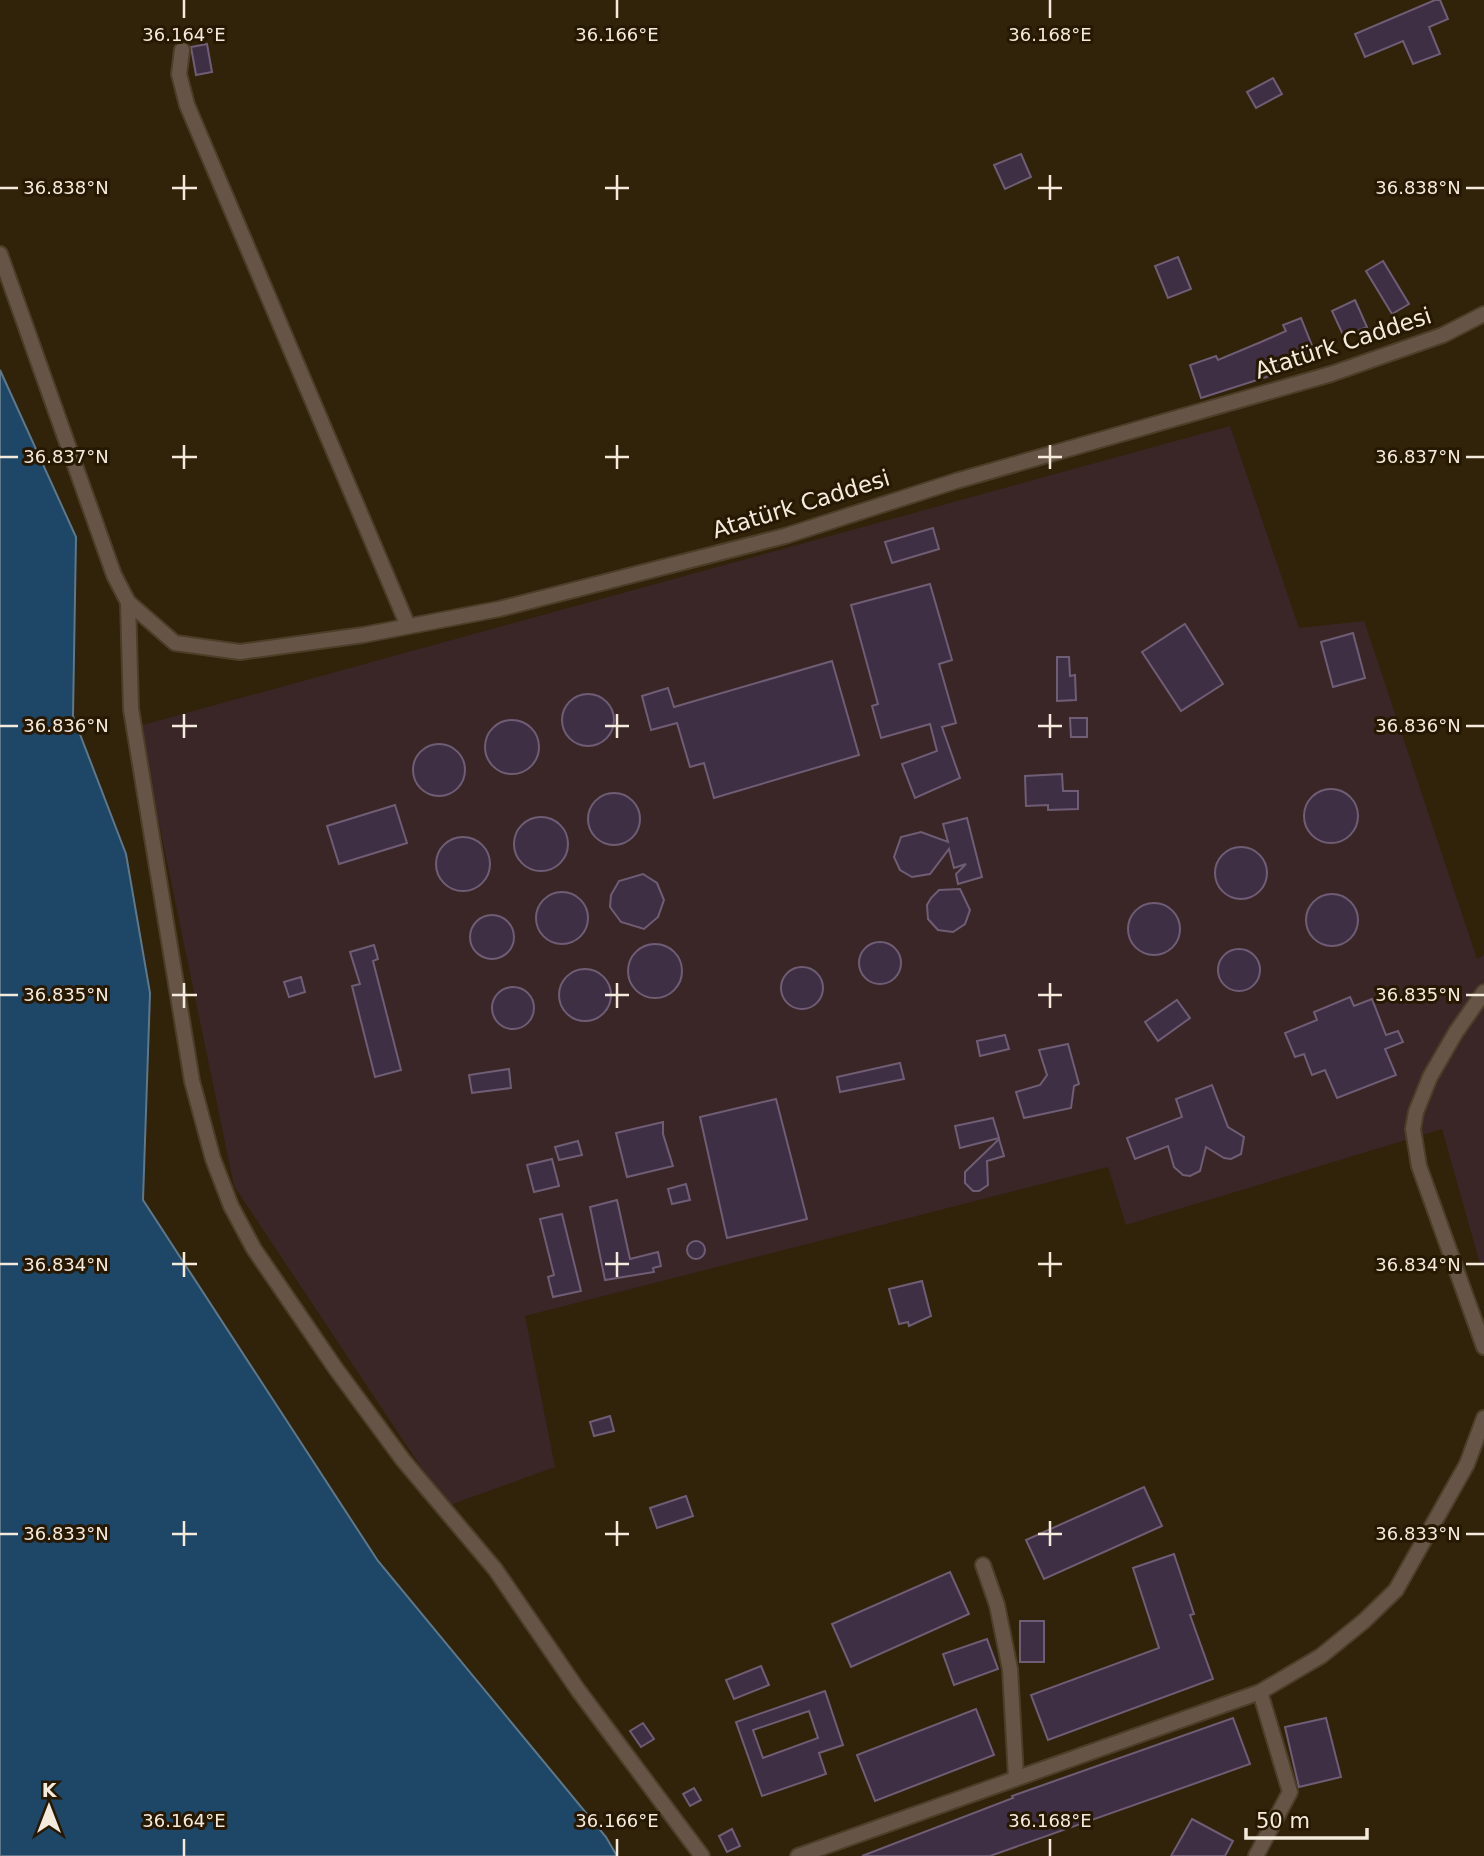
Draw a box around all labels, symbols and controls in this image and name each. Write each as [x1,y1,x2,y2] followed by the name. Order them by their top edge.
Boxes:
[142,24,226,45] text: 36.164°E
[575,24,659,45] text: 36.166°E
[1008,24,1092,45] text: 36.168°E
[23,177,109,198] text: 36.838°N
[1375,177,1461,198] text: 36.838°N
[1251,302,1435,384] street label: Atatürk Caddesi
[23,446,109,467] text: 36.837°N
[1375,446,1461,467] text: 36.837°N
[709,465,893,543] street label: Atatürk Caddesi
[23,715,109,736] text: 36.836°N
[1375,715,1461,736] text: 36.836°N
[23,984,109,1005] text: 36.835°N
[1375,984,1461,1005] text: 36.835°N
[23,1254,109,1275] text: 36.834°N
[1375,1254,1461,1275] text: 36.834°N
[23,1523,109,1544] text: 36.833°N
[1375,1523,1461,1544] text: 36.833°N
[14,1772,84,1842] north arrow
[42,1779,58,1801] text: K
[1246,1797,1367,1841] scale bar
[1256,1809,1310,1833] text: 50 m
[142,1810,226,1831] text: 36.164°E
[575,1810,659,1831] text: 36.166°E
[1008,1810,1092,1831] text: 36.168°E

